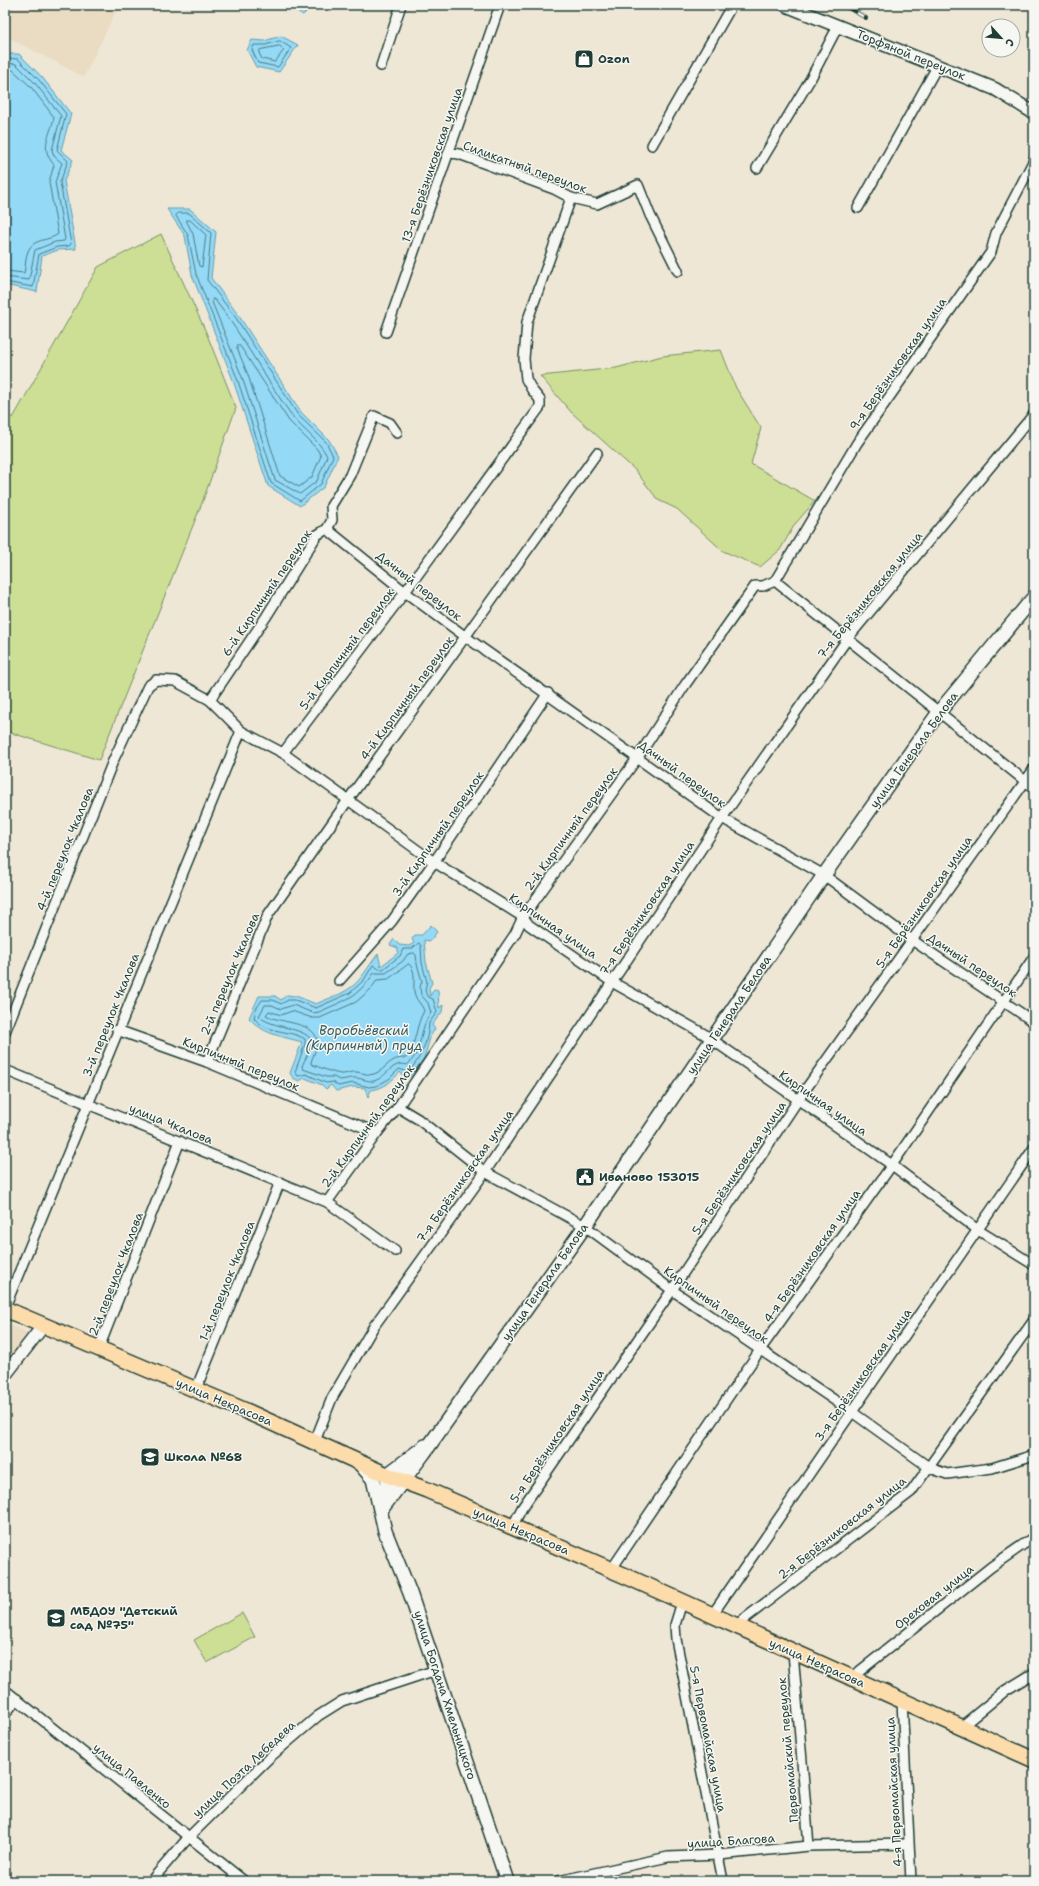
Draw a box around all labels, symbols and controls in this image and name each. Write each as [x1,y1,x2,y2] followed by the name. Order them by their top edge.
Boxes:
[981,18,1021,58] north arrow
[854,26,968,84] street label: Торфяной переулок
[1001,36,1018,49] text: С
[573,48,595,70] shop icon: Ozon
[598,51,630,67] place label: Ozon
[398,85,466,245] street label: 13-я Берёзниковская улица
[461,137,590,197] street label: Силикатный переулок
[846,294,950,434] street label: 9-я Берёзниковская улица
[219,526,316,659] street label: 6-й Кирпичный переулок
[814,528,926,662] street label: 7-я Берёзниковская улица
[373,548,466,625] street label: Дачный переулок
[296,584,398,713] street label: 5-й Кирпичный переулок
[357,632,458,763] street label: 4-й Кирпичный переулок
[866,688,962,811] street label: улица Генерала Белова
[635,737,729,811] street label: Дачный переулок
[521,764,622,894] street label: 2-й Кирпичный переулок
[389,768,488,900] street label: 3-й Кирпичный переулок
[33,784,97,913] street label: 4-й переулок Чкалова
[872,832,976,971] street label: 5-я Берёзниковская улица
[596,837,698,978] street label: 7-я Берёзниковская улица
[506,890,601,963] street label: Кирпичная улица
[197,910,263,1038] street label: 2-й переулок Чкалова
[924,929,1020,1001] street label: Дачный переулок
[79,950,143,1079] street label: 3-й переулок Чкалова
[683,952,775,1078] street label: улица Генерала Белова
[305,1022,423,1054] water label: Воробьёвский (Кирпичный) пруд
[180,1033,302,1095] street label: Кирпичный переулок
[318,1061,419,1191] street label: 2-й Кирпичный переулок
[776,1067,871,1140] street label: Кирпичная улица
[688,1098,790,1238] street label: 5-я Берёзниковская улица
[127,1100,216,1148] street label: улица Чкалова
[413,1106,517,1246] street label: 7-я Берёзниковская улица
[574,1166,596,1188] public building icon: Иваново 153015
[599,1169,699,1185] place label: Иваново 153015
[760,1186,864,1326] street label: 4-я Берёзниковская улица
[85,1209,147,1338] street label: 2-й переулок Чкалова
[196,1218,259,1343] street label: 1-й переулок Чкалова
[498,1220,592,1344] street label: улица Генерала Белова
[660,1263,772,1348] street label: Кирпичный переулок
[811,1305,915,1445] street label: 3-я Берёзниковская улица
[506,1366,608,1506] street label: 5-я Берёзниковская улица
[173,1374,275,1430] street label: улица Некрасова
[139,1446,161,1468] school or university icon: Школа №68
[164,1449,242,1465] place label: Школа №68
[775,1473,910,1583] street label: 2-я Берёзниковская улица
[470,1503,572,1559] street label: улица Некрасова
[891,1561,977,1633] street label: Ореховая улица
[70,1603,178,1633] place label: МБДОУ "Детский сад №75"
[45,1607,67,1629] school or university icon: МБДОУ "Детский сад №75"
[410,1608,480,1782] street label: улица Богдана Хмельницкого
[767,1635,868,1691] street label: улица Некрасова
[686,1664,730,1814] street label: 5-я Первомайская улица
[774,1676,802,1823] street label: Первомайский переулок
[882,1716,906,1867] street label: 4-я Первомайская улица
[189,1717,299,1821] street label: улица Поэта Лебедева
[90,1740,174,1812] street label: улица Павленко
[687,1830,776,1852] street label: улица Благова

